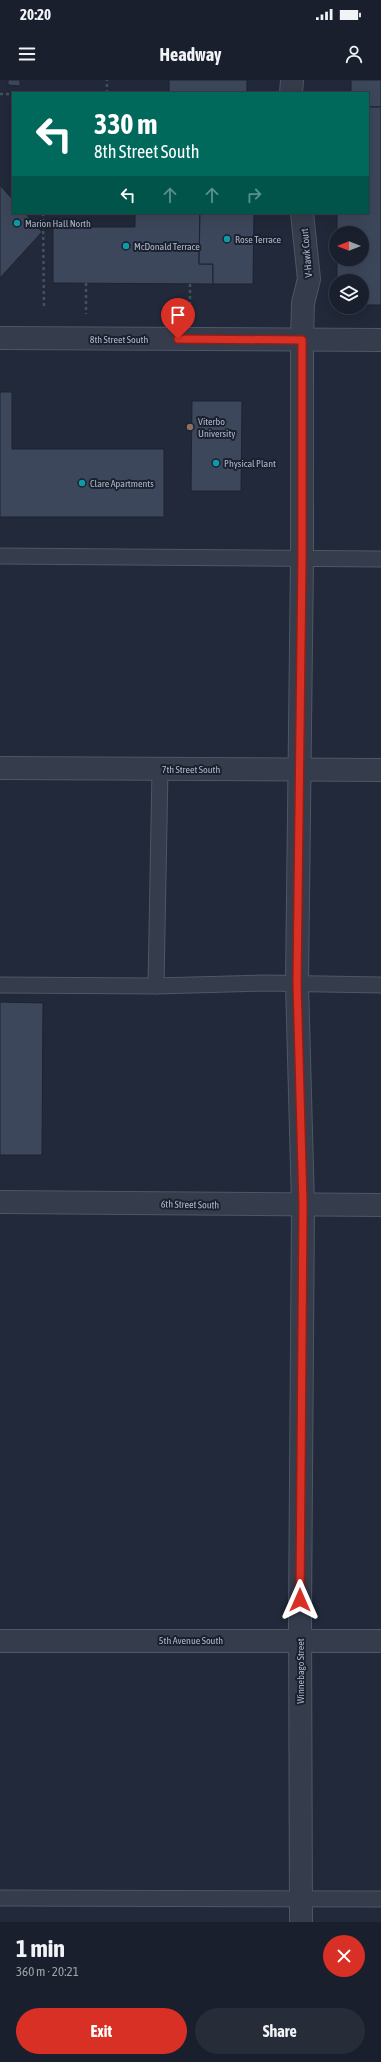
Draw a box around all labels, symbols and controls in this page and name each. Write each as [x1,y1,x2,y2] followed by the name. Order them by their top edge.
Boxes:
[20,6,51,23] text: 20:20
[16,43,38,65] icon: menu
[343,43,365,65] icon: person
[160,44,221,65] text: Headway
[28,108,80,160] icon: left
[94,108,157,140] text: 330 m
[94,141,199,162] text: 8th Street South
[117,184,139,206] icon: left
[159,184,181,206] icon: ahead
[201,184,223,206] icon: ahead
[243,184,265,206] icon: right
[12,218,22,228] marker: Marion Hall North
[25,218,91,229] place label: Marion Hall North
[329,226,369,266] north arrow
[329,226,369,314] map controls
[299,228,314,278] street label: V-Hawk Court
[222,234,232,244] marker: Rose Terrace
[235,234,282,245] place label: Rose Terrace
[121,241,131,251] marker: McDonald Terrace
[134,241,200,252] place label: McDonald Terrace
[329,274,369,314] button: layers
[161,298,195,339] pin
[167,304,189,326] icon: arrive
[90,334,148,345] street label: 8th Street South
[198,416,235,439] place label: Viterbo University
[185,422,195,432] marker: Viterbo University
[211,458,221,468] marker: Physical Plant
[224,458,276,469] place label: Physical Plant
[77,478,87,488] marker: Clare Apartments
[90,478,154,489] place label: Clare Apartments
[162,764,220,775] street label: 7th Street South
[161,1198,220,1211] street label: 6th Street South
[279,1579,321,1621] position arrow
[159,1635,223,1646] street label: 5th Avenue South
[295,1638,306,1704] street label: Winnebago Street
[16,1935,65,1962] text: 1 min
[323,1935,365,1977] button: close
[16,1964,79,1979] text: 360 m · 20:21
[16,2008,187,2054] button: Exit
[195,2008,365,2054] button: Share

